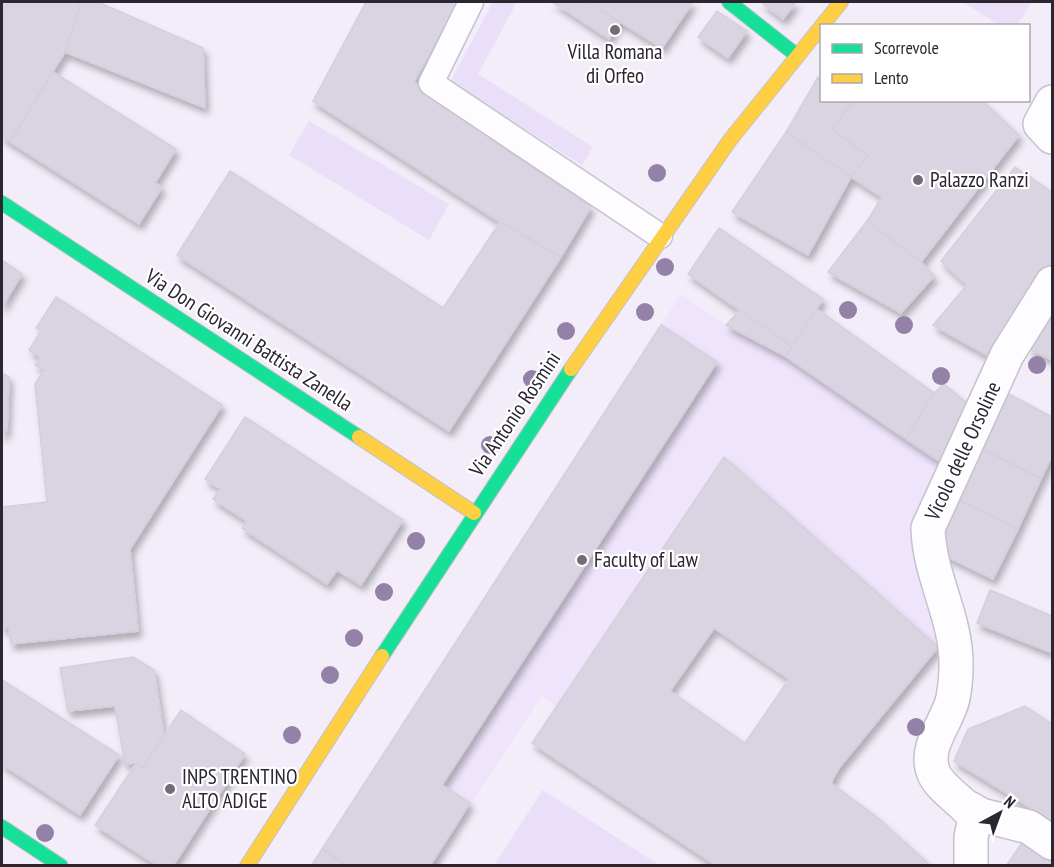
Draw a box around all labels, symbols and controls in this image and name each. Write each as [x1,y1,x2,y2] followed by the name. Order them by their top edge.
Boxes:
[608,23,622,37] marker: Villa Romana di Orfeo
[820,24,1030,102] legend
[874,36,939,59] text: Scorrevole
[567,38,662,89] place label: Villa Romana di Orfeo
[874,66,909,89] text: Lento
[930,166,1029,193] place label: Palazzo Ranzi
[911,173,925,187] marker: Palazzo Ranzi
[140,262,358,417] street label: Via Don Giovanni Battista Zanella
[462,346,566,482] street label: Via Antonio Rosmini
[918,377,1007,526] street label: Vicolo delle Orsoline
[594,546,698,573] place label: Faculty of Law
[575,553,589,567] marker: Faculty of Law
[182,763,297,814] place label: INPS TRENTINO ALTO ADIGE
[163,782,177,796] marker: INPS TRENTINO ALTO ADIGE
[970,783,1030,843] north arrow
[1000,791,1020,812] text: N

